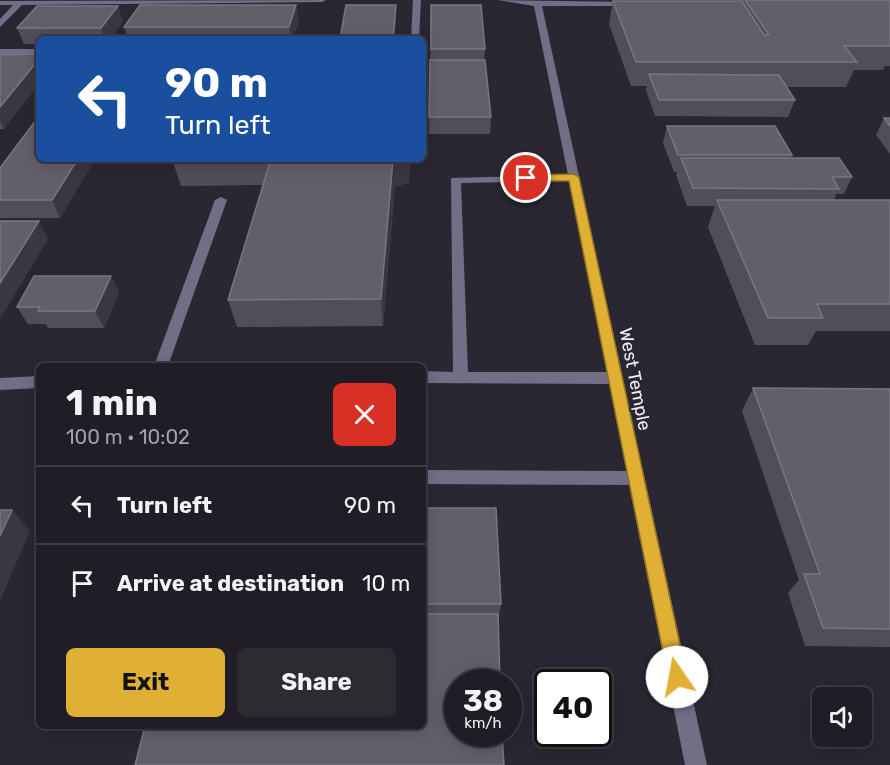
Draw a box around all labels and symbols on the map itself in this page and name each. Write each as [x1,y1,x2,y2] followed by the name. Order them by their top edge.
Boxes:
[500,152,551,203] pin
[614,326,656,432] street label: West Temple
[645,645,709,709] position arrow
[534,669,612,747] speed limit sign: 40

